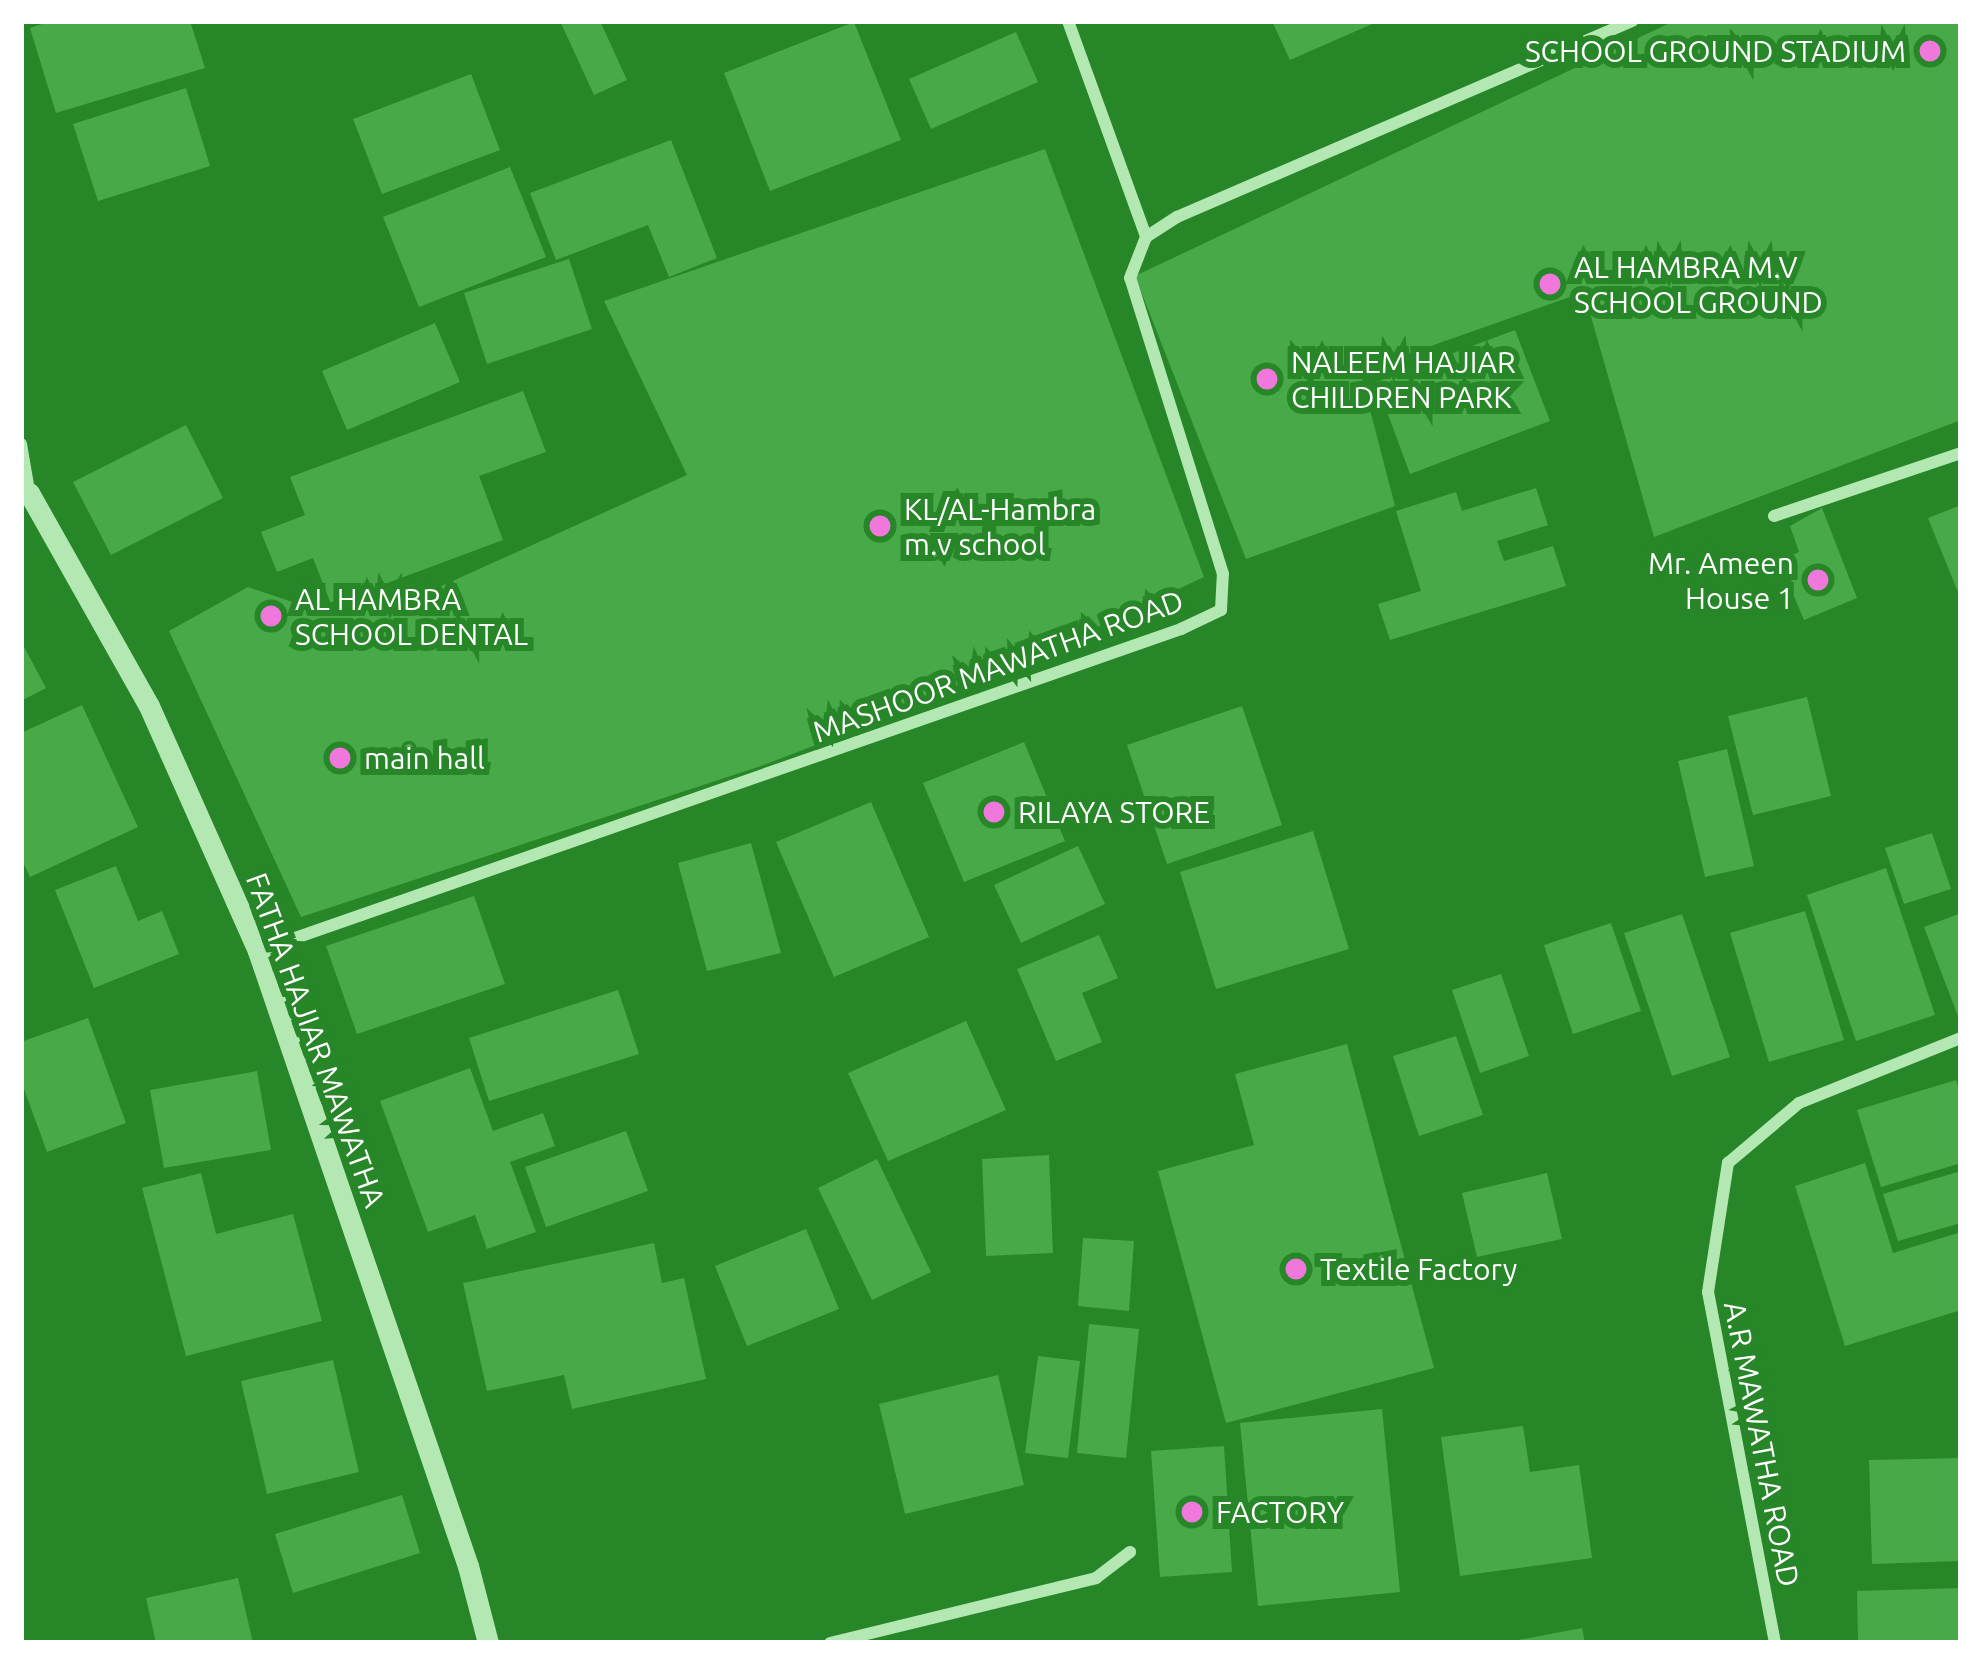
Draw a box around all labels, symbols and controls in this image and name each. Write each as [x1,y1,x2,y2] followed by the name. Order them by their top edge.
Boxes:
[1525,33,1906,69] place label: SCHOOL GROUND STADIUM
[1917,38,1943,64] marker: SCHOOL GROUND STADIUM
[1574,249,1823,320] place label: AL HAMBRA M.V SCHOOL GROUND
[1537,271,1563,297] marker: AL HAMBRA M.V SCHOOL GROUND
[1291,344,1516,415] place label: NALEEM HAJIAR CHILDREN PARK
[1254,366,1280,392] marker: NALEEM HAJIAR CHILDREN PARK
[904,491,1096,562] place label: KL/AL-Hambra m.v school
[867,513,893,539] marker: KL/AL-Hambra m.v school
[1648,545,1794,616] place label: Mr. Ameen House 1
[1805,567,1831,593] marker: Mr. Ameen House 1
[295,581,528,652] place label: AL HAMBRA SCHOOL DENTAL
[808,582,1188,750] street label: MASHOOR MAWATHA ROAD
[258,603,284,629] marker: AL HAMBRA SCHOOL DENTAL
[364,740,485,776] place label: main hall
[327,745,353,771] marker: main hall
[1018,794,1210,830] place label: RILAYA STORE
[981,799,1007,825] marker: RILAYA STORE
[239,868,393,1212] street label: FATHA HAJIAR MAWATHA
[1320,1251,1517,1287] place label: Textile Factory
[1283,1256,1309,1282] marker: Textile Factory
[1717,1298,1807,1590] street label: A.R MAWATHA ROAD
[1216,1494,1344,1530] place label: FACTORY
[1179,1499,1205,1525] marker: FACTORY

